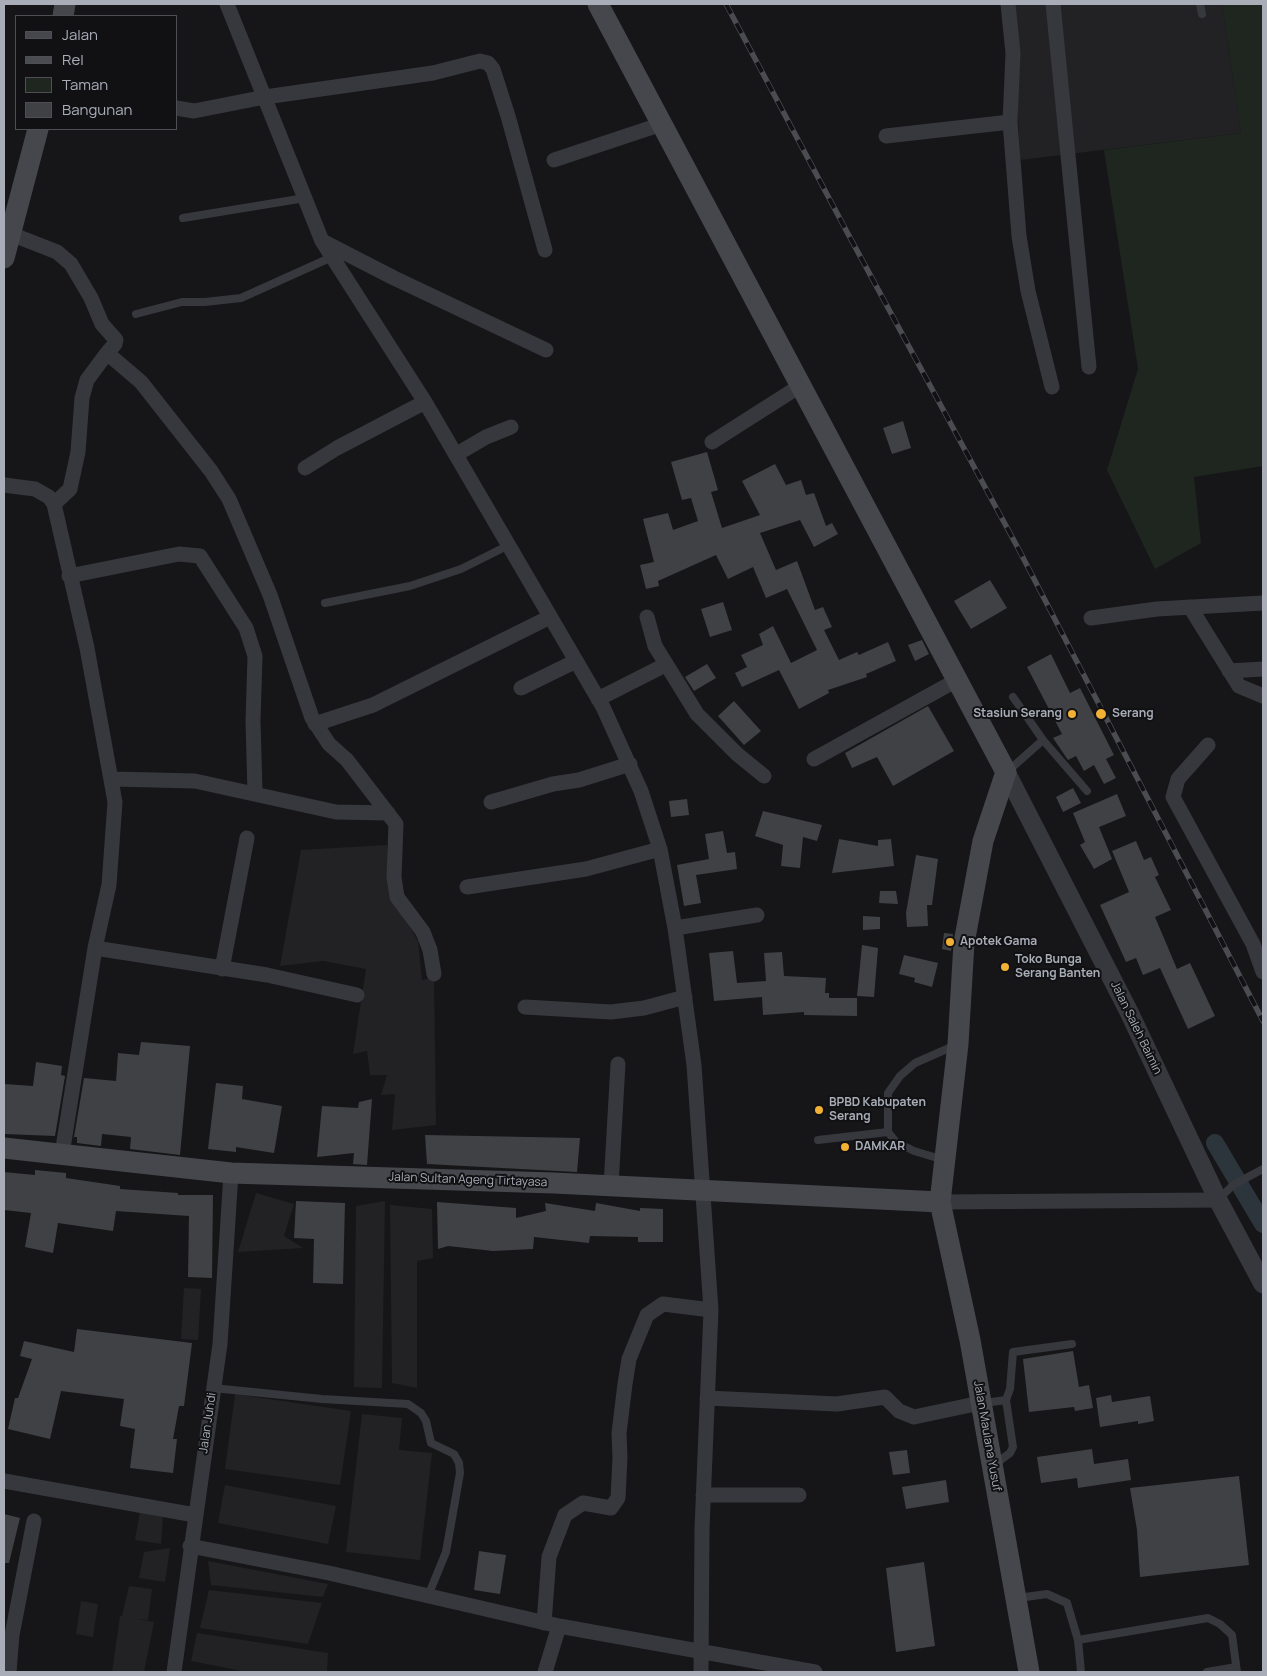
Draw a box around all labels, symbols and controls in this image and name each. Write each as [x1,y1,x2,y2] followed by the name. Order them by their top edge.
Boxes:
[15,15,178,130] legend
[62,24,98,45] text: Jalan
[62,49,84,70] text: Rel
[62,74,108,95] text: Taman
[62,99,132,120] text: Bangunan
[973,707,1062,721] place label: Stasiun Serang
[1094,707,1108,721] marker: Serang
[1112,707,1154,721] place label: Serang
[1066,708,1078,720] marker: Stasiun Serang
[960,935,1037,949] place label: Apotek Gama
[944,936,956,948] marker: Apotek Gama
[1015,953,1100,981] place label: Toko Bunga Serang Banten
[999,961,1011,973] marker: Toko Bunga Serang Banten
[1107,979,1165,1077] street label: Jalan Saleh Baimin
[829,1096,926,1124] place label: BPBD Kabupaten Serang
[813,1104,825,1116] marker: BPBD Kabupaten Serang
[855,1140,905,1154] place label: DAMKAR
[839,1141,851,1153] marker: DAMKAR
[388,1170,548,1190] street label: Jalan Sultan Ageng Tirtayasa
[970,1380,1004,1492] street label: Jalan Maulana Yusuf
[197,1392,219,1454] street label: Jalan Juhdi

